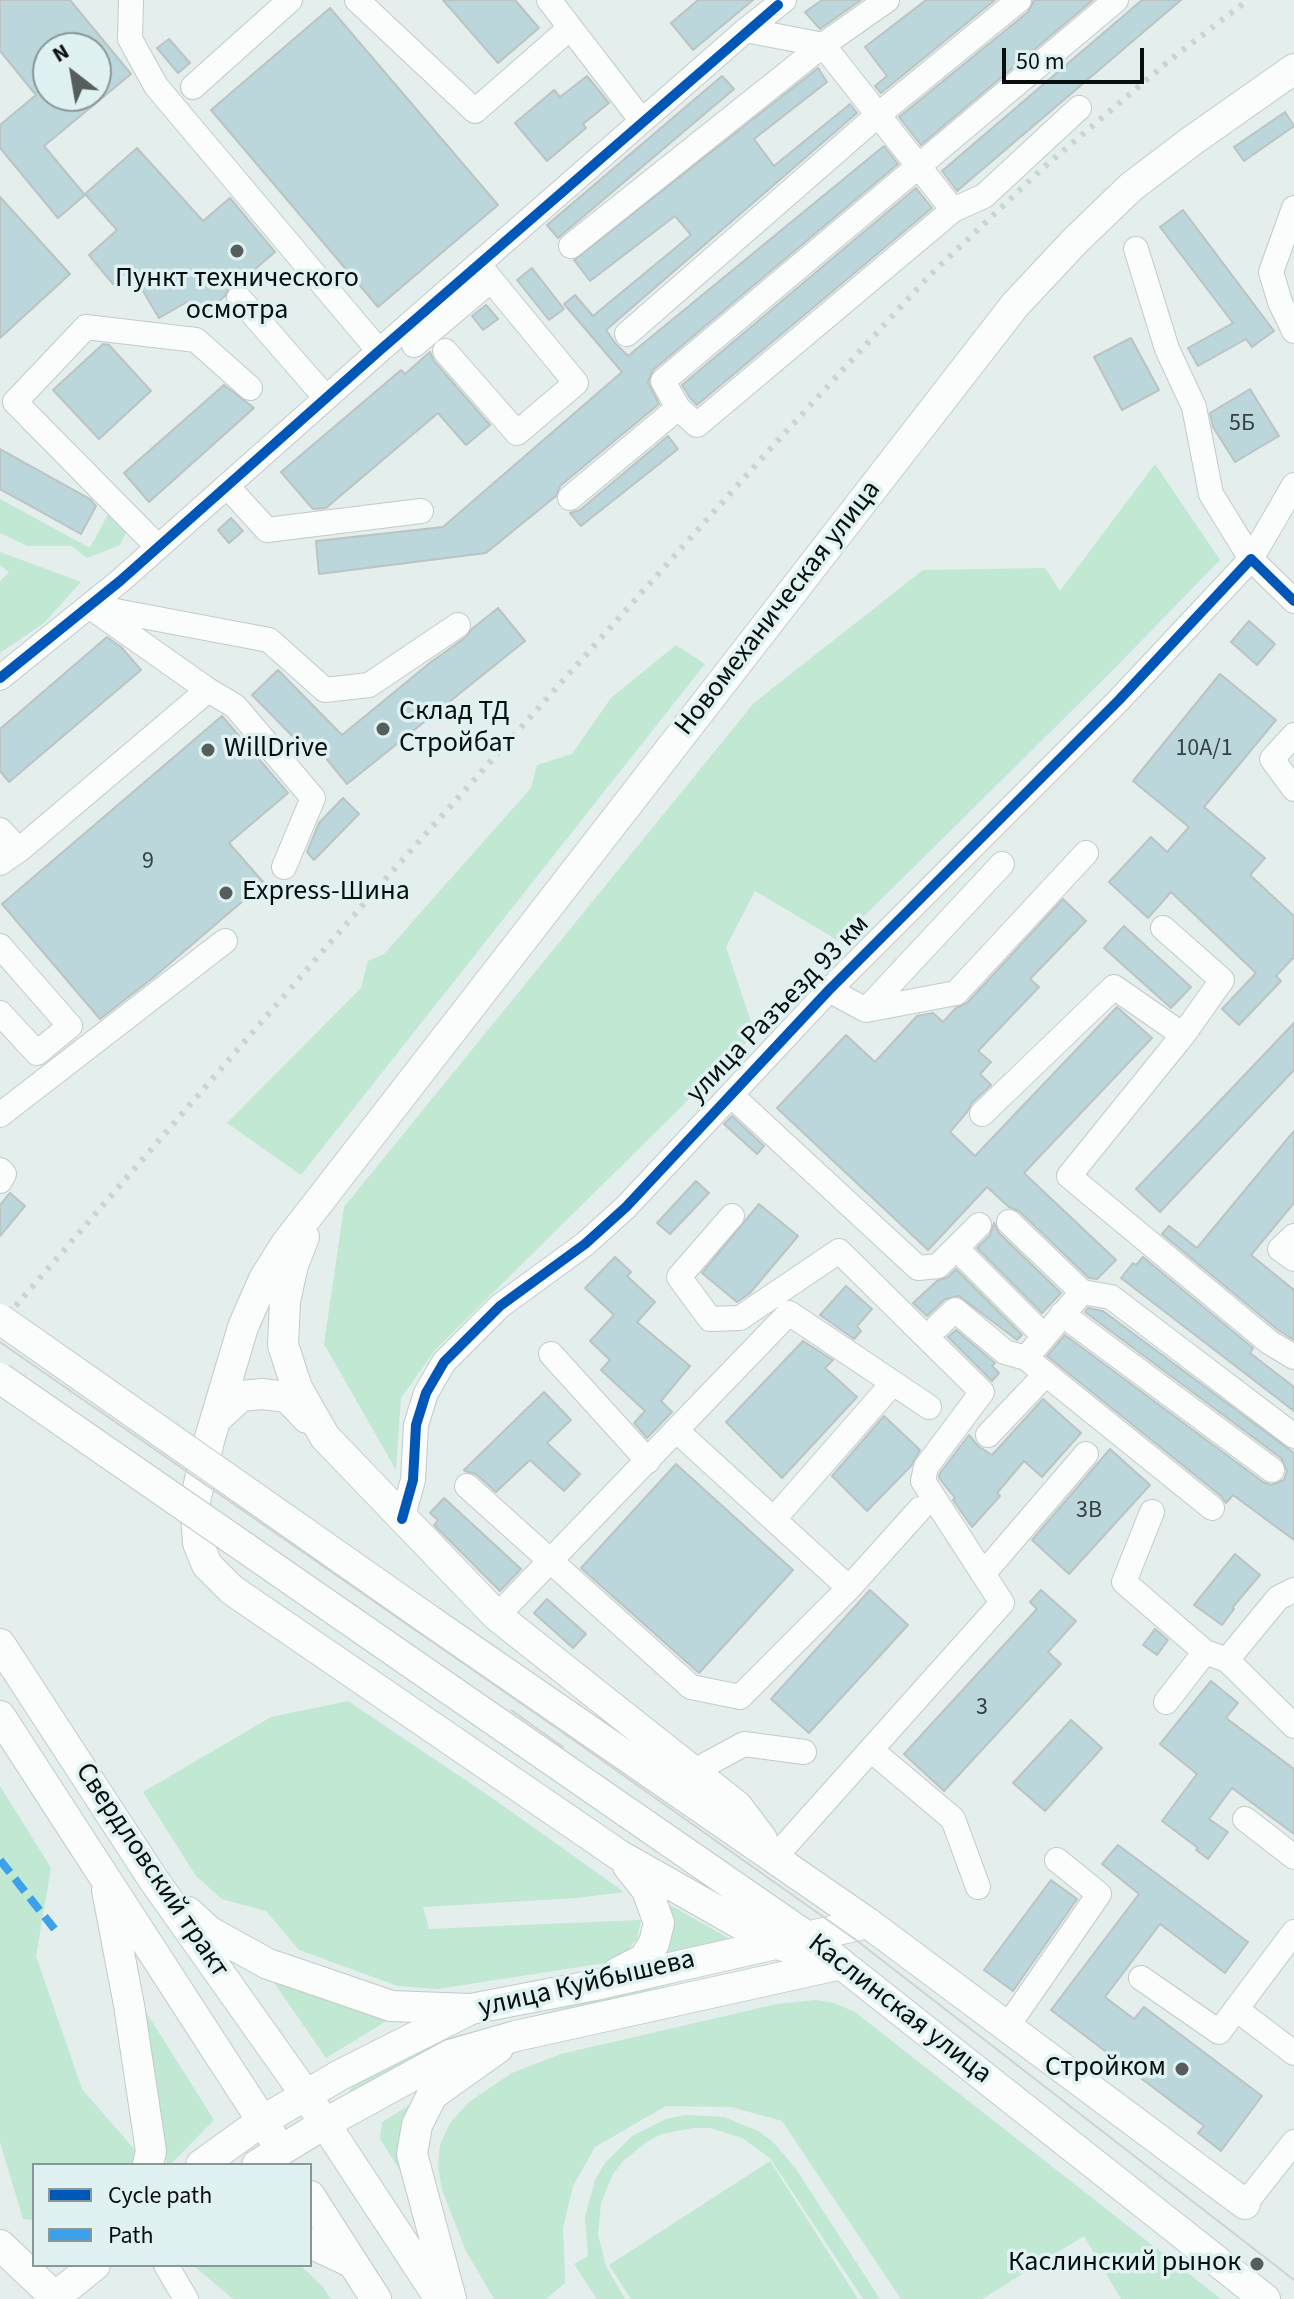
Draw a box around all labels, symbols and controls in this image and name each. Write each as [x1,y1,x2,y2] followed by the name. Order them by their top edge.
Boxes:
[32,32,112,112] north arrow
[1006,32,1148,82] scale bar
[46,36,75,71] text: N
[1016,44,1065,79] text: 50 m
[228,242,246,260] marker: Пункт технического осмотра
[115,263,359,329] place label: Пункт технического осмотра
[1229,411,1255,439] house number: 5Б
[669,475,889,743] street label: Новомеханическая улица
[399,696,515,762] place label: Склад ТД Стройбат
[374,720,392,738] marker: Склад ТД Стройбат
[224,733,328,767] place label: WillDrive
[1175,736,1233,764] house number: 10А/1
[199,741,217,759] marker: WillDrive
[142,849,154,877] house number: 9
[242,876,410,910] place label: Express-Шина
[217,884,235,902] marker: Express-Шина
[681,909,877,1111] street label: улица Разъезд 93 км
[1076,1498,1102,1526] house number: 3В
[976,1695,988,1723] house number: 3
[67,1757,235,1985] street label: Свердловский тракт
[800,1928,998,2092] street label: Каслинская улица
[476,1944,698,2026] street label: улица Куйбышева
[1045,2052,1166,2086] place label: Стройком
[1173,2060,1191,2078] marker: Стройком
[32,2163,312,2267] legend
[108,2178,212,2213] text: Cycle path
[108,2218,154,2253] text: Path
[1008,2247,1241,2281] place label: Каслинский рынок
[1248,2255,1266,2273] marker: Каслинский рынок

